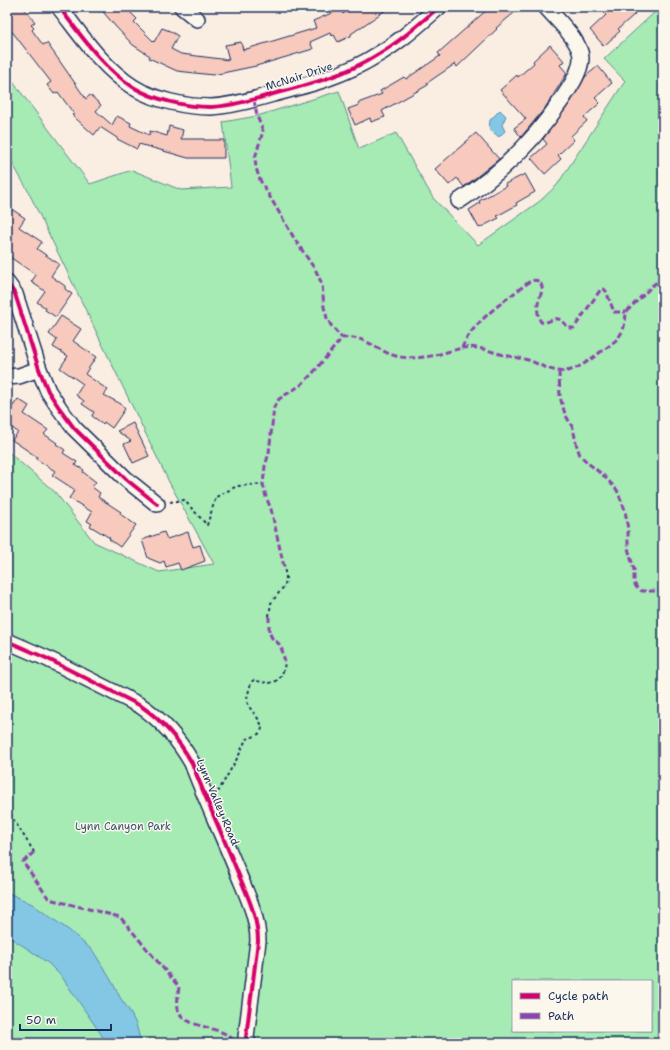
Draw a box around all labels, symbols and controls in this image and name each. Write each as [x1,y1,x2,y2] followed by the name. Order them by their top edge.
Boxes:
[264,59,335,94] street label: McNair Drive
[193,757,243,848] street label: Lynn Valley Road
[75,819,171,834] park label: Lynn Canyon Park
[512,980,652,1032] legend
[548,988,609,1004] text: Cycle path
[20,1006,111,1032] scale bar
[548,1008,574,1024] text: Path
[26,1012,56,1028] text: 50 m

